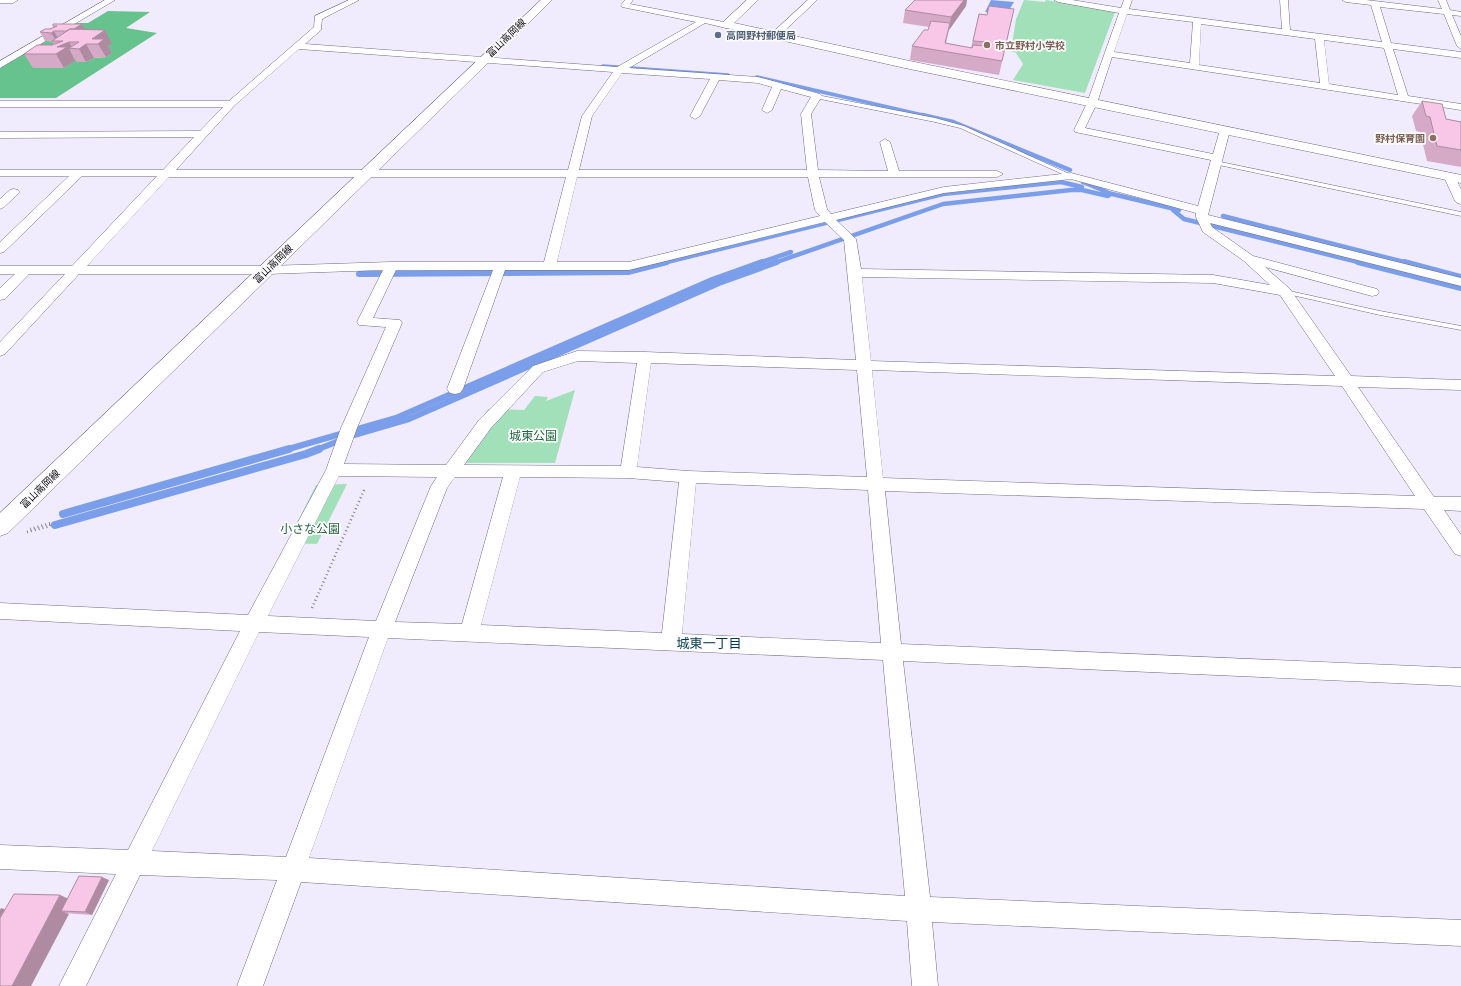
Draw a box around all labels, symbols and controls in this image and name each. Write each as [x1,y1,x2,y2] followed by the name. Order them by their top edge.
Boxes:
[484,17,528,59] street label: 富山高岡線
[713,30,723,40] marker: 高岡野村郵便局
[726,30,796,41] place label: 高岡野村郵便局
[982,40,992,50] marker: 市立野村小学校
[995,40,1065,51] place label: 市立野村小学校
[1375,133,1425,144] place label: 野村保育園
[1428,133,1438,143] marker: 野村保育園
[251,243,295,285] street label: 富山高岡線
[509,429,557,442] park label: 城東公園
[18,468,62,510] street label: 富山高岡線
[280,522,340,535] park label: 小さな公園
[676,636,742,650] district label: 城東一丁目

